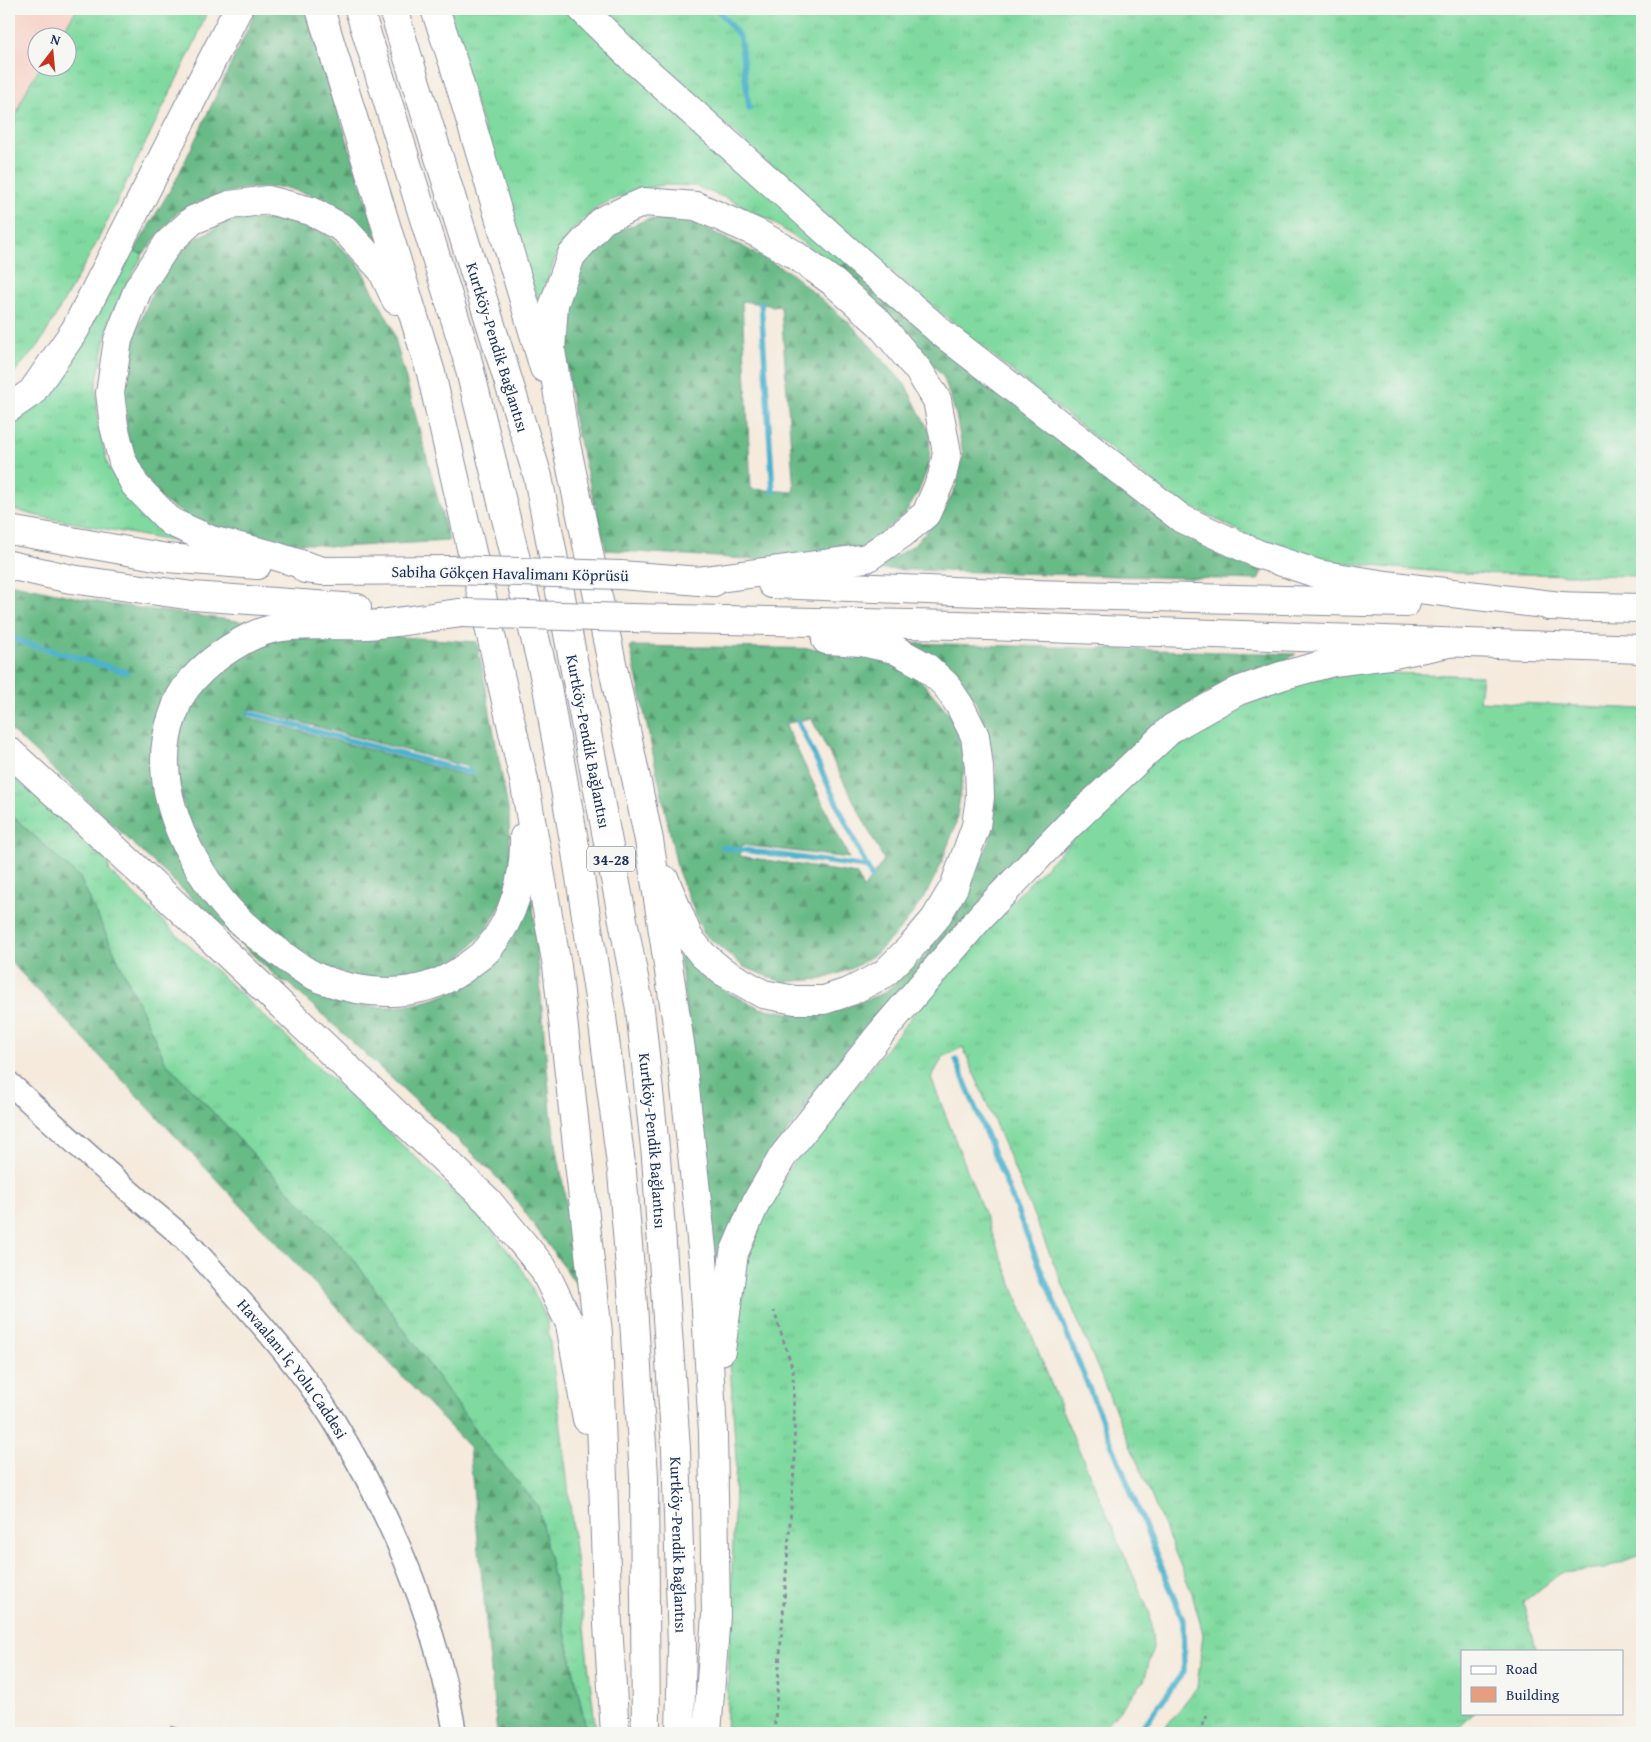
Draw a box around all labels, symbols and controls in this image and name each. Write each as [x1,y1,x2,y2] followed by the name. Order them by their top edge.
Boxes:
[28,28,78,78] north arrow
[48,29,63,51] text: N
[460,259,536,436] street label: Kurtköy-Pendik Bağlantısı
[391,559,629,587] street label: Sabiha Gökçen Havalimanı Köprüsü
[560,652,617,831] street label: Kurtköy-Pendik Bağlantısı
[587,846,635,872] road number: 34-28
[633,1052,673,1230] street label: Kurtköy-Pendik Bağlantısı
[232,1293,354,1444] street label: Havaalanı İç Yolu Caddesi
[664,1456,694,1634] street label: Kurtköy-Pendik Bağlantısı
[1461,1650,1624,1714] legend
[1506,1658,1537,1679] text: Road
[1506,1684,1560,1705] text: Building

